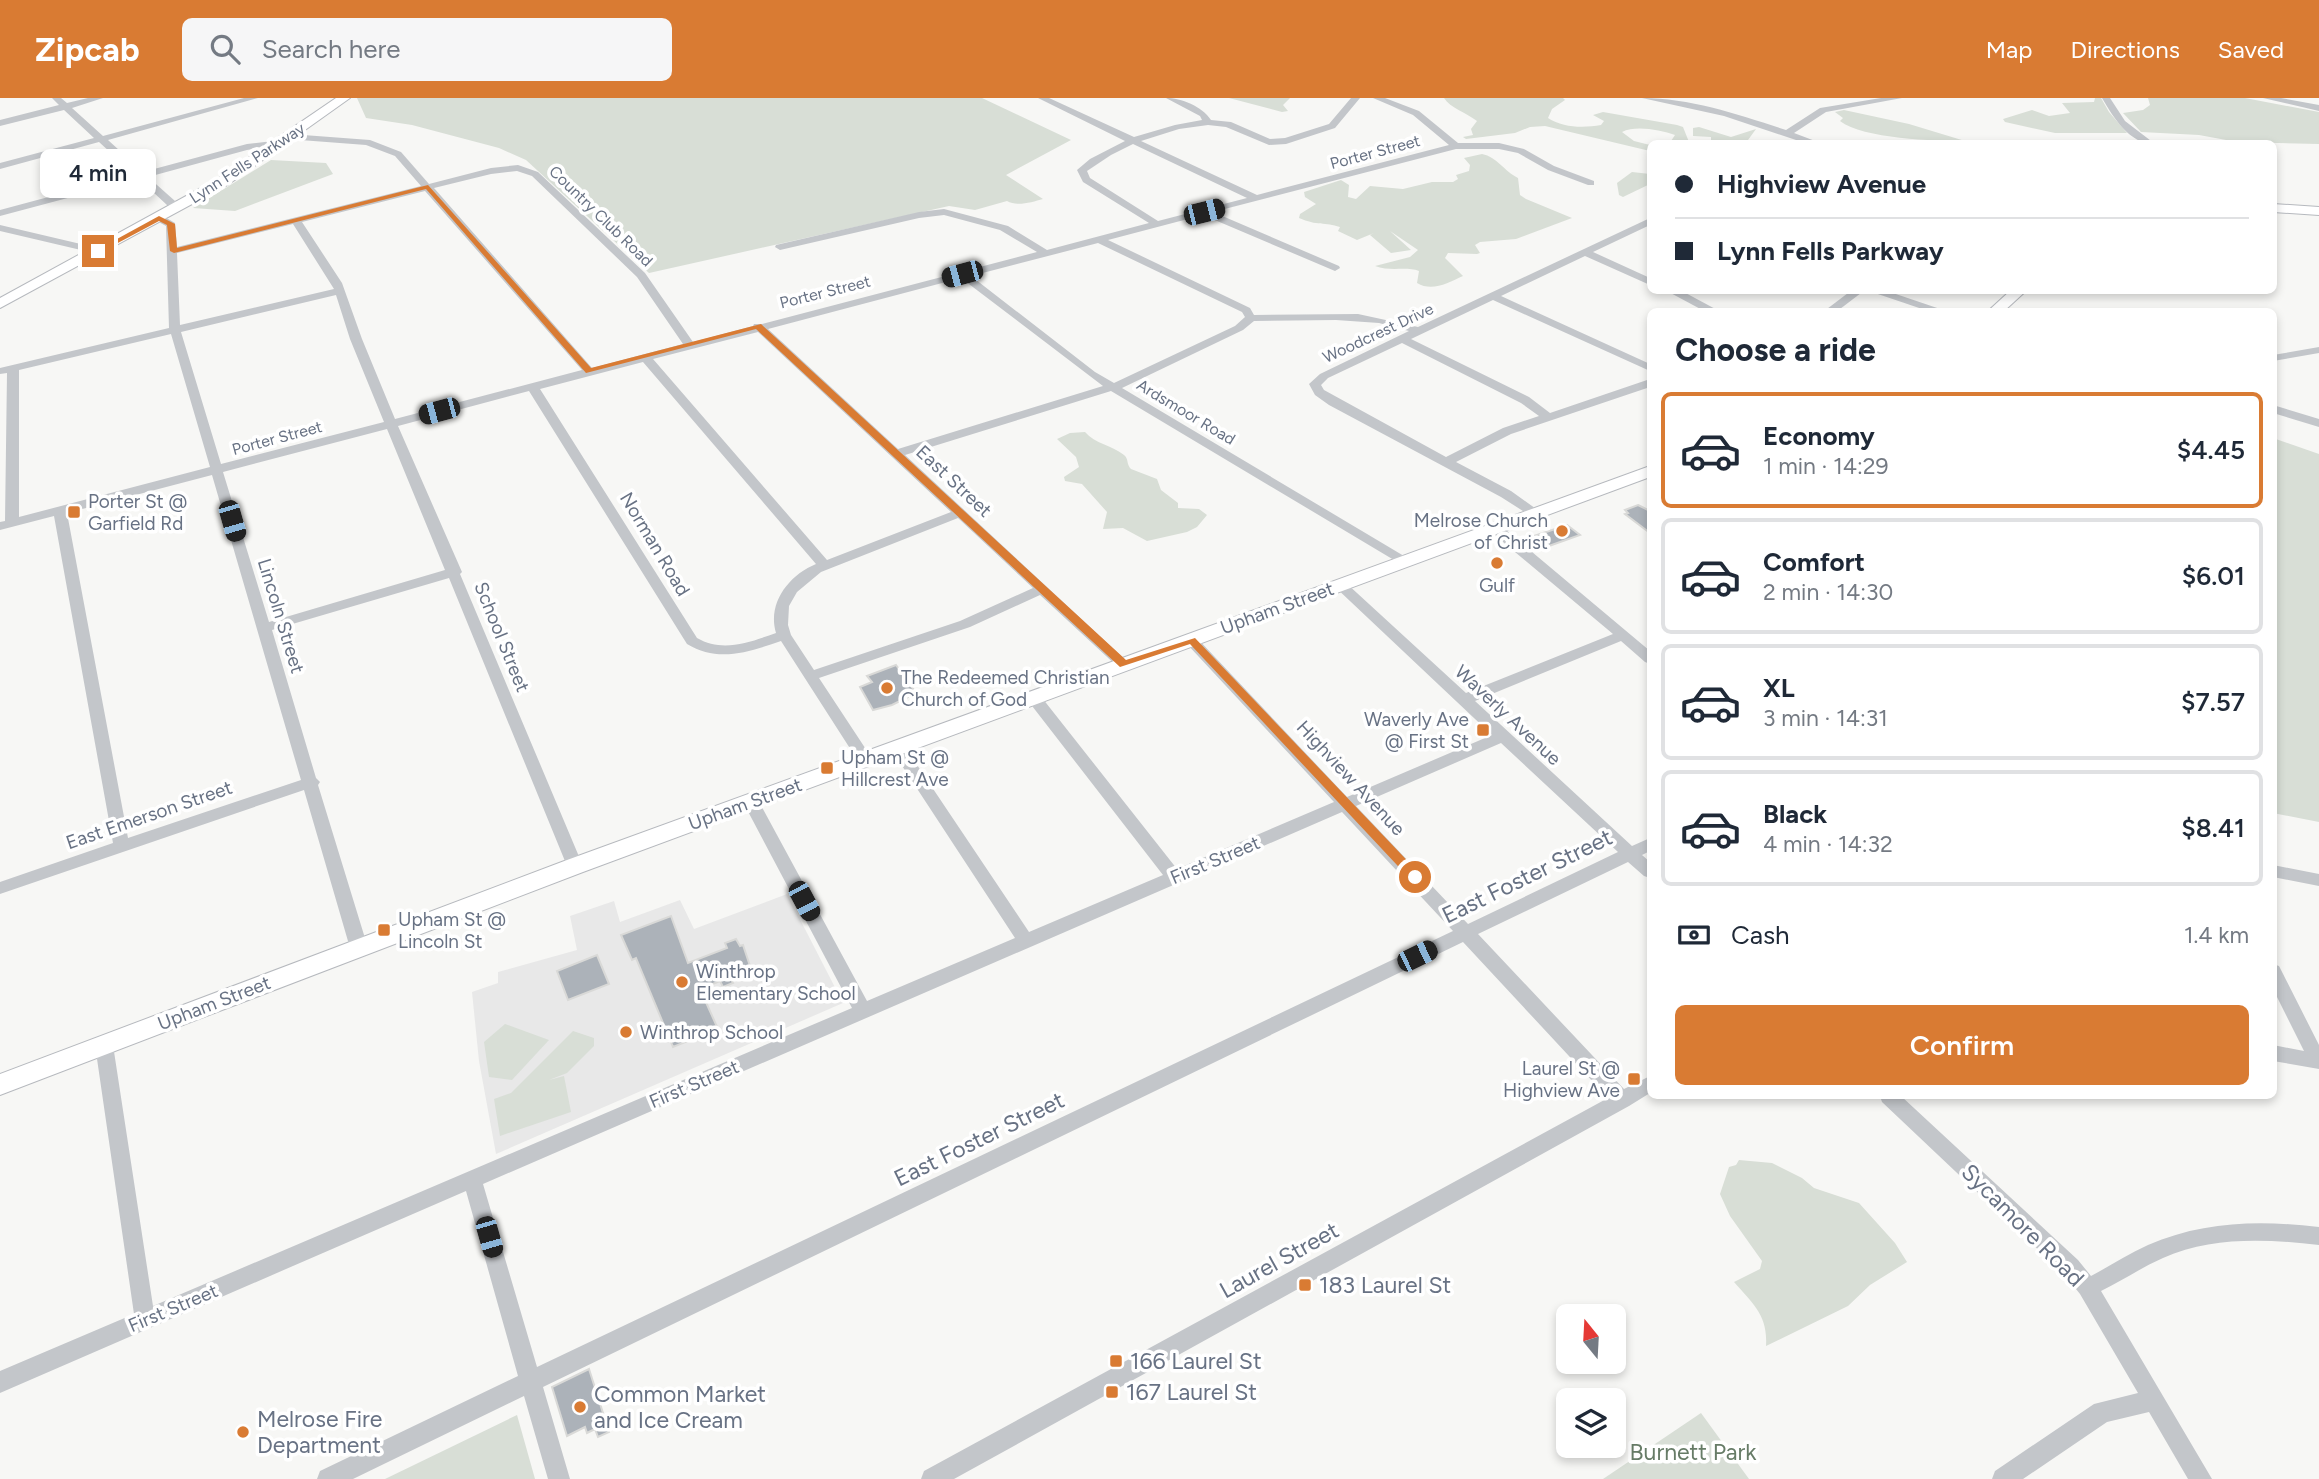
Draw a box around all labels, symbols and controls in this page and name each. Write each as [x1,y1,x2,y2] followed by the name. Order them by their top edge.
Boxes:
[182,18,672,81] search box
[35,30,140,69] text: Zipcab
[206,30,244,68] icon: search
[262,33,401,65] text: Search here
[1986,35,2032,64] text: Map
[2070,35,2180,64] text: Directions
[2218,35,2284,64] text: Saved
[186,118,309,207] street label: Lynn Fells Parkway
[1328,131,1422,173] street label: Porter Street
[40,150,156,198] callout: 4 min
[69,159,127,187] text: 4 min
[545,162,657,270] street label: Country Club Road
[1717,168,1926,200] text: Highview Avenue
[1182,197,1227,227] car
[82,235,114,267] route end
[1717,235,1944,267] text: Lynn Fells Parkway
[939,258,986,290] car
[778,272,872,312] street label: Porter Street
[1320,299,1437,367] street label: Woodcrest Drive
[1675,331,1876,369] text: Choose a ride
[1133,375,1239,449] street label: Ardsmoor Road
[416,395,463,427] car
[230,417,324,459] street label: Porter Street
[1679,419,1742,482] icon: car
[1763,420,1875,452] text: Economy
[2177,434,2245,466] text: $4.45
[911,440,997,522] street label: East Street
[1763,452,1889,480] text: 1 min · 14:29
[615,488,695,600] street label: Norman Road
[88,490,187,535] place label: Porter St @ Garfield Rd
[217,498,248,544] car
[66,504,82,520] marker: Porter St @ Garfield Rd
[1414,509,1548,554] place label: Melrose Church of Christ
[1554,523,1570,539] marker: Melrose Church of Christ
[1679,545,1742,608] icon: car
[1763,546,1865,578] text: Comfort
[1489,555,1505,571] marker: Gulf
[253,556,309,676] street label: Lincoln Street
[2182,560,2245,592] text: $6.01
[1479,574,1515,597] place label: Gulf
[1217,577,1337,639] street label: Upham Street
[1763,578,1893,606] text: 2 min · 14:30
[469,579,535,695] street label: School Street
[1450,660,1566,770] street label: Waverly Avenue
[901,666,1110,711] place label: The Redeemed Christian Church of God
[1679,671,1742,734] icon: car
[1763,672,1795,704] text: XL
[879,680,895,696] marker: The Redeemed Christian Church of God
[2181,686,2245,718] text: $7.57
[1763,704,1888,732] text: 3 min · 14:31
[1364,708,1469,753] place label: Waverly Ave @ First St
[1292,716,1410,840] street label: Highview Avenue
[1475,722,1491,738] marker: Waverly Ave @ First St
[841,746,949,791] place label: Upham St @ Hillcrest Ave
[819,760,835,776] marker: Upham St @ Hillcrest Ave
[685,773,805,835] street label: Upham Street
[63,776,235,854] street label: East Emerson Street
[1679,797,1742,860] icon: car
[1763,798,1827,830] text: Black
[2181,812,2245,844] text: $8.41
[1437,823,1617,929] street label: East Foster Street
[1763,830,1893,858] text: 4 min · 14:32
[1167,831,1263,889] street label: First Street
[1399,861,1431,893] route start
[785,878,824,924] car
[398,908,506,953] place label: Upham St @ Lincoln St
[1675,916,1713,954] icon: cash
[1731,919,1790,951] text: Cash
[2184,921,2249,949] text: 1.4 km
[376,922,392,938] marker: Upham St @ Lincoln St
[1394,937,1441,975] car
[696,960,856,1005] place label: Winthrop Elementary School
[154,971,274,1035] street label: Upham Street
[674,974,690,990] marker: Winthrop Elementary School
[1675,1005,2249,1085] button: Confirm
[640,1021,783,1044] place label: Winthrop School
[618,1024,634,1040] marker: Winthrop School
[646,1055,742,1113] street label: First Street
[1503,1057,1620,1102] place label: Laurel St @ Highview Ave
[1626,1071,1642,1087] marker: Laurel St @ Highview Ave
[889,1086,1069,1192] street label: East Foster Street
[1956,1158,2090,1292] street label: Sycamore Road
[474,1214,505,1260] car
[1214,1216,1344,1304] street label: Laurel Street
[1319,1271,1451,1299] place label: 183 Laurel St
[1297,1277,1313,1293] marker: 183 Laurel St
[125,1279,221,1337] street label: First Street
[1556,1304,1626,1374] north arrow
[1556,1304,1626,1458] map controls
[1130,1347,1262,1375] place label: 166 Laurel St
[1108,1353,1124,1369] marker: 166 Laurel St
[1126,1378,1257,1406] place label: 167 Laurel St
[594,1380,766,1434] place label: Common Market and Ice Cream
[1104,1384,1120,1400] marker: 167 Laurel St
[1556,1388,1626,1458] button: layers
[572,1399,588,1415] marker: Common Market and Ice Cream
[257,1405,382,1459] place label: Melrose Fire Department
[235,1424,251,1440] marker: Melrose Fire Department
[1630,1438,1757,1466] park label: Burnett Park

